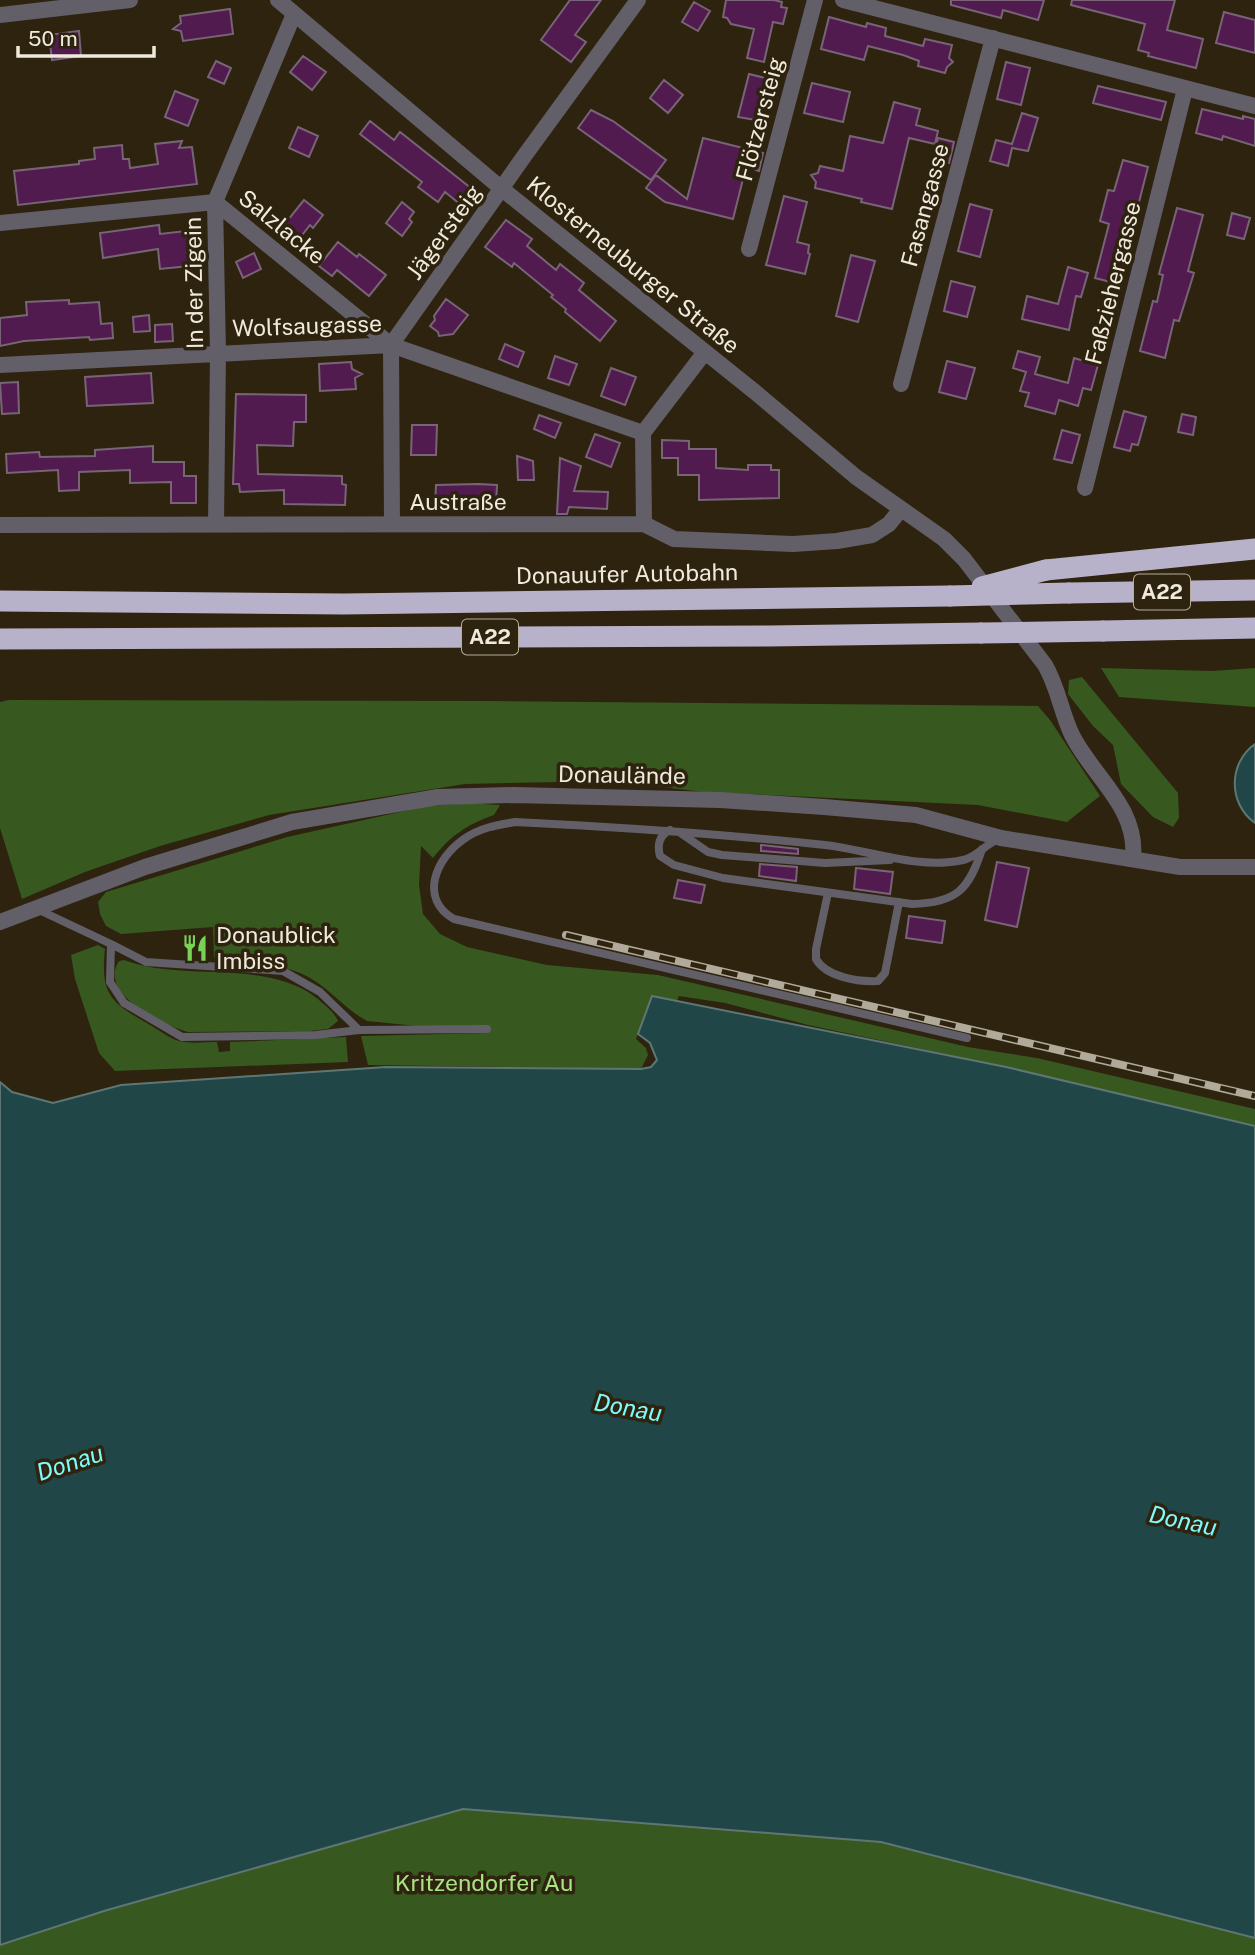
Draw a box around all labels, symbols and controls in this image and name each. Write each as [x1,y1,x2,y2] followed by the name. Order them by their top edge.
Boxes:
[18,14,154,58] scale bar
[28,26,78,51] text: 50 m
[730,54,789,184] street label: Flötzersteig
[895,140,954,269] street label: Fasangasse
[521,170,745,359] street label: Klosterneuburger Straße
[400,179,487,284] street label: Jägersteig
[234,184,331,270] street label: Salzlacke
[1079,199,1146,367] street label: Faßziehergasse
[179,217,208,349] street label: In der Zigein
[232,309,382,342] street label: Wolfsaugasse
[409,488,507,515] street label: Austraße
[516,558,738,589] street label: Donauufer Autobahn
[1134,574,1190,610] road number: A22
[462,620,518,654] road number: A22
[558,760,686,789] street label: Donaulände
[216,921,336,974] place label: Donaublick Imbiss
[180,933,210,963] restaurant icon: Donaublick Imbiss
[592,1387,664,1427] water label: Donau
[33,1438,107,1486] water label: Donau
[1147,1499,1220,1541] water label: Donau
[395,1869,573,1896] park label: Kritzendorfer Au

